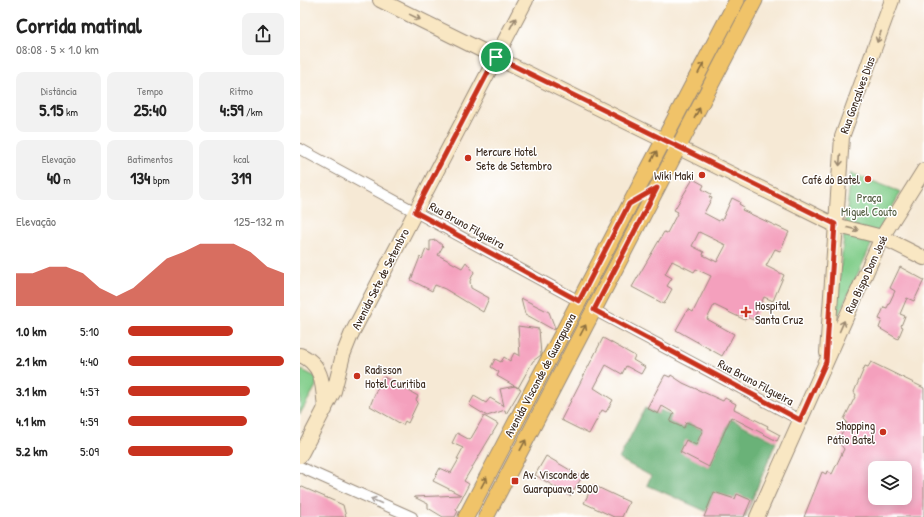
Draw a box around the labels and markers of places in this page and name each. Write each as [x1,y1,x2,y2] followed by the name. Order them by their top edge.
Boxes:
[479,40,513,74] pin
[476,143,552,174] place label: Mercure Hotel Sete de Setembro
[463,153,473,163] marker: Mercure Hotel Sete de Setembro
[654,167,694,184] place label: Wiki Maki
[697,170,707,180] marker: Wiki Maki
[802,171,861,188] place label: Café do Batel
[863,174,873,184] marker: Café do Batel
[755,297,803,328] place label: Hospital Santa Cruz
[740,306,752,318] marker: Hospital Santa Cruz
[365,361,426,392] place label: Radisson Hotel Curitiba
[352,371,362,381] marker: Radisson Hotel Curitiba
[827,417,876,448] place label: Shopping Pátio Batel
[878,427,888,437] marker: Shopping Pátio Batel
[523,466,598,497] place label: Av. Visconde de Guarapuava, 5000
[510,476,520,486] marker: Av. Visconde de Guarapuava, 5000

